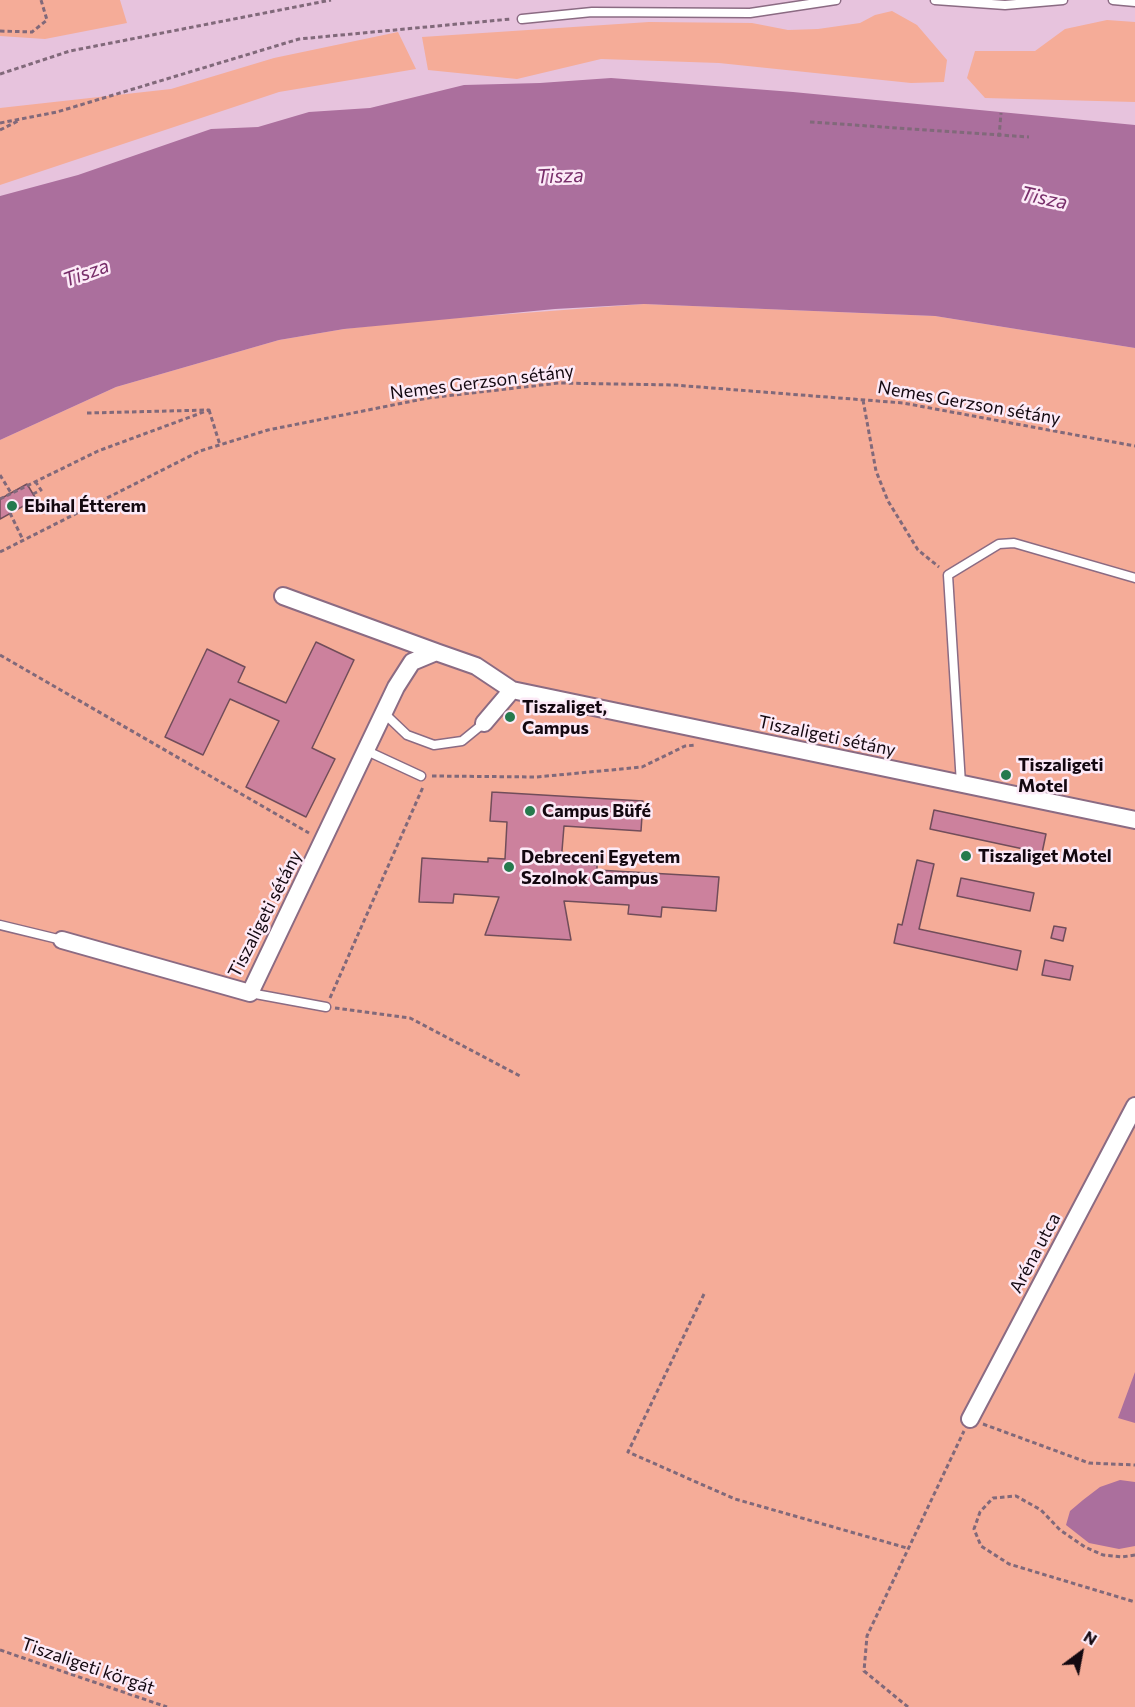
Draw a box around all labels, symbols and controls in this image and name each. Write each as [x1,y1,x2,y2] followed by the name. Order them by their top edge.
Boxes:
[536,163,584,189] water label: Tisza
[1018,181,1070,215] water label: Tisza
[60,254,112,292] water label: Tisza
[389,360,575,404] street label: Nemes Gerzson sétány
[876,376,1062,430] street label: Nemes Gerzson sétány
[24,495,146,517] place label: Ebihal Étterem
[5,499,19,513] marker: Ebihal Étterem
[522,696,607,738] place label: Tiszaliget, Campus
[503,710,517,724] marker: Tiszaliget, Campus
[756,711,898,761] street label: Tiszaligeti sétány
[1018,754,1103,796] place label: Tiszaligeti Motel
[999,768,1013,782] marker: Tiszaligeti Motel
[542,800,651,822] place label: Campus Büfé
[523,804,537,818] marker: Campus Büfé
[978,845,1112,867] place label: Tiszaliget Motel
[521,846,680,888] place label: Debreceni Egyetem Szolnok Campus
[224,847,306,981] street label: Tiszaligeti sétány
[959,849,973,863] marker: Tiszaliget Motel
[502,860,516,874] marker: Debreceni Egyetem Szolnok Campus
[1005,1209,1065,1297] street label: Aréna utca
[1051,1623,1111,1683] north arrow
[1081,1626,1101,1649] text: N
[18,1633,158,1699] street label: Tiszaligeti körgát

